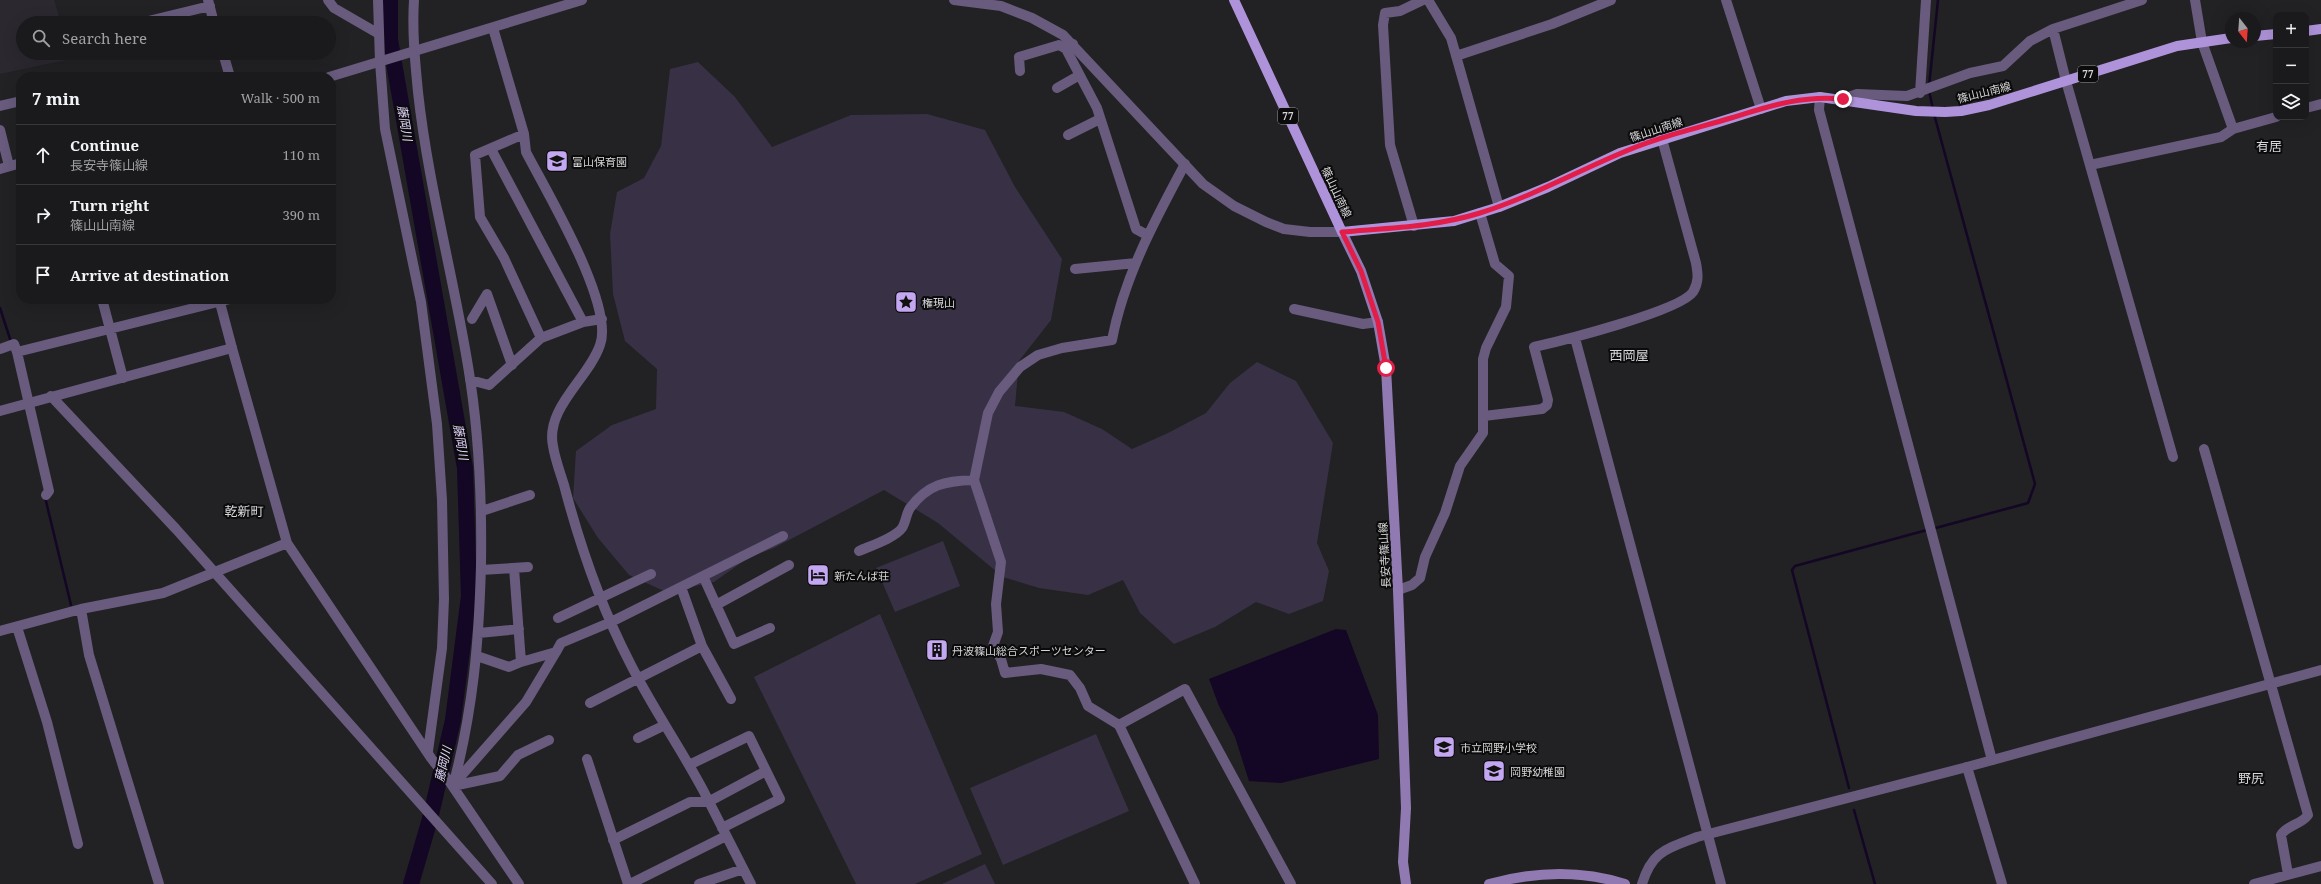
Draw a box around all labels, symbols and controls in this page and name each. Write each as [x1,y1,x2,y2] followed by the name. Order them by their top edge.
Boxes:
[2225,12,2261,48] north arrow
[2273,12,2309,120] map controls
[2273,12,2309,48] button: +
[16,16,336,60] search box
[30,27,52,49] icon: search
[62,28,147,48] text: Search here
[2273,48,2309,84] button: −
[2078,66,2098,82] road number: 77
[1956,78,2012,106] street label: 篠山山南線
[2273,84,2309,120] button: layers
[32,87,80,110] text: 7 min
[241,89,320,107] text: Walk · 500 m
[1834,90,1852,108] route end
[394,104,417,144] water label: 藤岡川
[1278,108,1298,124] road number: 77
[1628,113,1684,145] street label: 篠山山南線
[70,135,139,155] text: Continue
[2256,137,2282,155] district label: 有居
[32,144,54,166] icon: ahead
[283,146,320,164] text: 110 m
[544,148,570,174] school or university icon: 富山保育園
[572,154,627,169] place label: 富山保育園
[70,156,148,174] text: 長安寺篠山線
[1319,164,1355,220] street label: 篠山山南線
[70,195,149,215] text: Turn right
[32,204,54,226] icon: right
[283,206,320,224] text: 390 m
[70,216,135,234] text: 篠山山南線
[32,264,54,286] icon: arrive
[70,265,229,285] text: Arrive at destination
[893,289,919,315] place icon: 権現山
[922,295,955,310] place label: 権現山
[1609,346,1649,364] district label: 西岡屋
[1377,359,1395,377] route start
[450,423,473,463] water label: 藤岡川
[224,502,264,520] district label: 乾新町
[1375,522,1393,588] street label: 長安寺篠山線
[805,562,831,588] hotel icon: 新たんば荘
[834,568,889,583] place label: 新たんば荘
[924,637,950,663] building icon: 丹波篠山総合スポーツセンター
[952,643,1106,658] place label: 丹波篠山総合スポーツセンター
[1431,734,1457,760] school or university icon: 市立岡野小学校
[1460,740,1537,755] place label: 市立岡野小学校
[431,743,456,783] water label: 藤岡川
[1481,758,1507,784] school or university icon: 岡野幼稚園
[1510,764,1565,779] place label: 岡野幼稚園
[2238,769,2264,787] district label: 野尻

